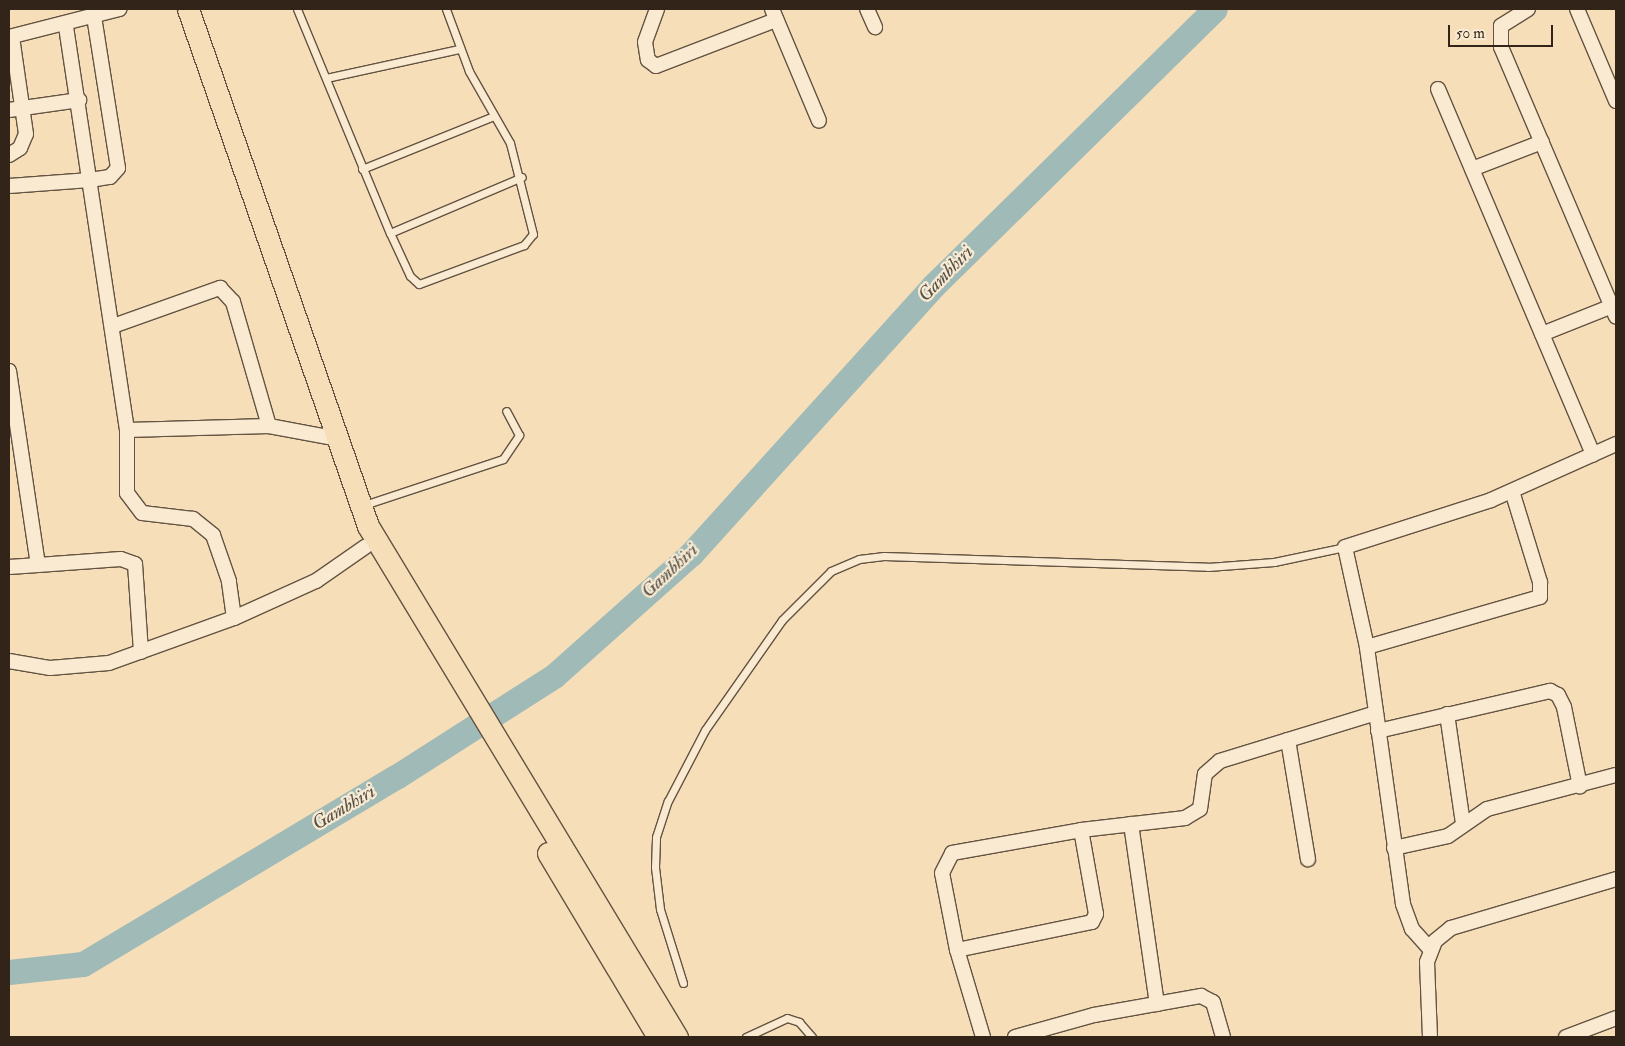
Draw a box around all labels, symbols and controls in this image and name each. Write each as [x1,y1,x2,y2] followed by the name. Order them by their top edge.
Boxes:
[1450,15,1555,47] scale bar
[1456,24,1485,43] text: 50 m
[914,241,978,307] water label: Gambhiri
[637,539,703,603] water label: Gambhiri
[309,780,379,836] water label: Gambhiri

